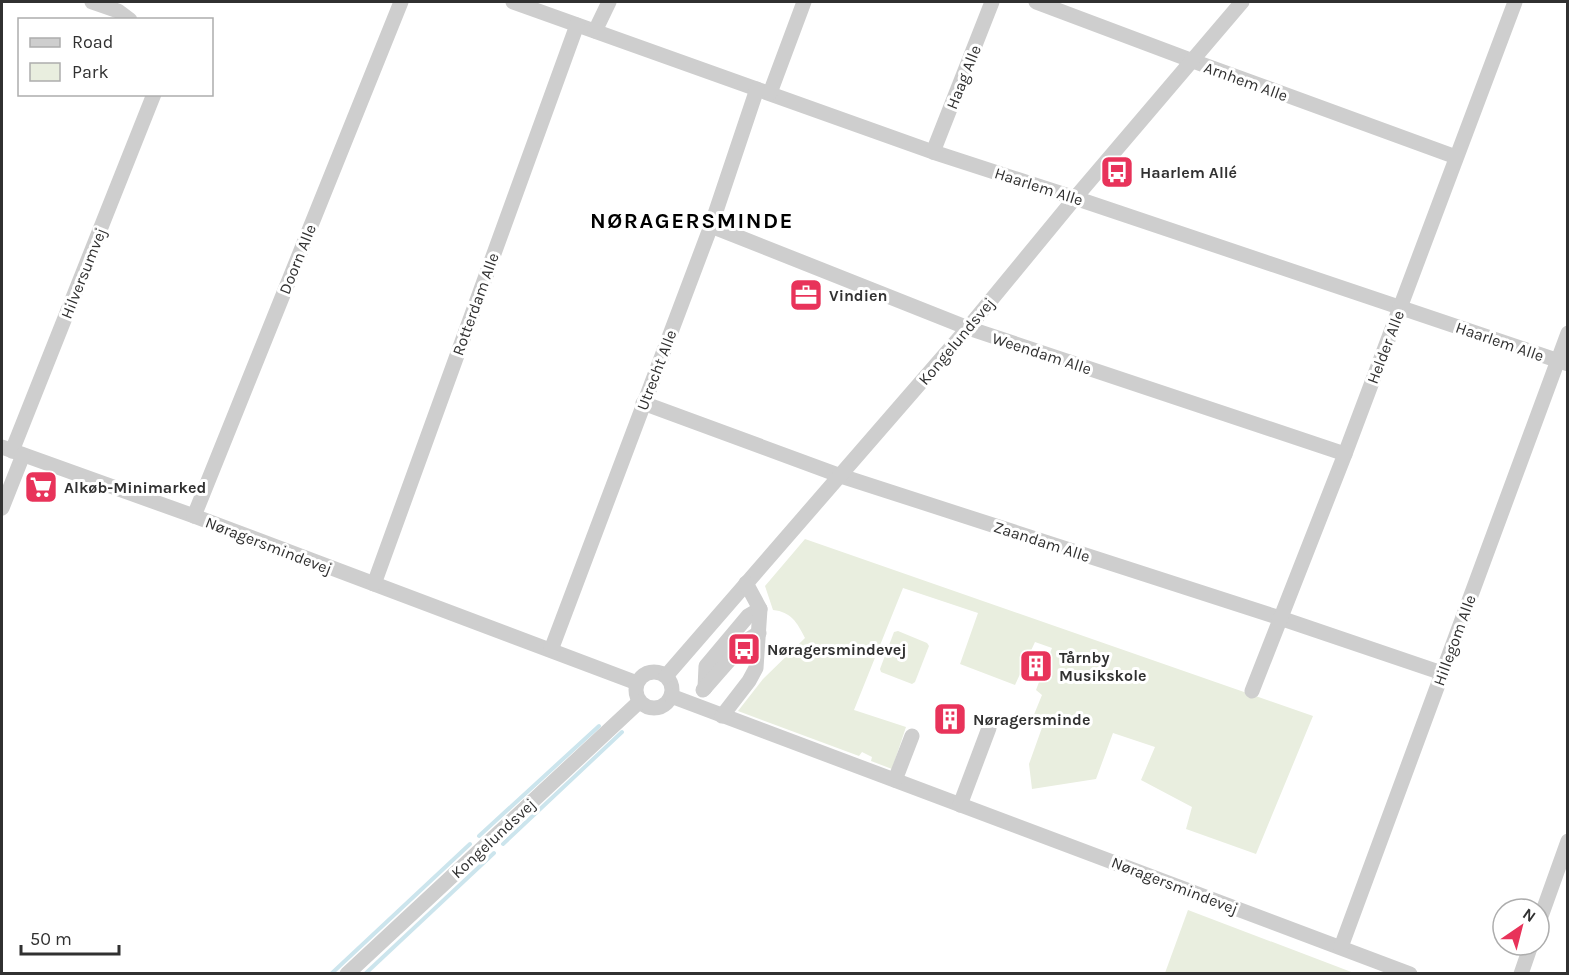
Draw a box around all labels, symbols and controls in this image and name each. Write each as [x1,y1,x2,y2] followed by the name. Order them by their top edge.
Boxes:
[18,18,213,96] legend
[72,31,113,53] text: Road
[942,42,985,112] street label: Haag Alle
[1201,58,1290,105] street label: Arnhem Alle
[72,61,109,83] text: Park
[1099,154,1135,190] bus stop icon: Haarlem Allé
[992,163,1086,210] street label: Haarlem Alle
[1140,163,1237,182] place label: Haarlem Allé
[590,208,794,234] district label: NØRAGERSMINDE
[275,221,320,297] street label: Doorn Alle
[57,225,110,321] street label: Hilversumvej
[448,250,503,358] street label: Rotterdam Alle
[788,277,824,313] office icon: Vindien
[829,286,887,305] place label: Vindien
[914,294,998,389] street label: Kongelundsvej
[1363,308,1408,387] street label: Helder Alle
[1453,318,1546,365] street label: Haarlem Alle
[632,327,680,413] street label: Utrecht Alle
[990,328,1094,378] street label: Weendam Alle
[23,469,59,505] supermarket icon: Alkøb-Minimarked
[64,478,206,497] place label: Alkøb-Minimarked
[203,513,335,578] street label: Nøragersmindevej
[991,517,1092,566] street label: Zaandam Alle
[1429,592,1480,688] street label: Hillegom Alle
[726,631,762,667] bus stop icon: Nøragersmindevej
[767,640,907,659] place label: Nøragersmindevej
[1018,648,1054,684] building icon: Tårnby Musikskole
[1059,648,1147,685] place label: Tårnby Musikskole
[932,701,968,737] building icon: Nøragersminde
[973,710,1090,729] place label: Nøragersminde
[447,794,539,882] street label: Kongelundsvej
[1109,853,1241,918] street label: Nøragersmindevej
[1491,897,1551,957] north arrow
[1519,904,1539,926] text: N
[21,918,118,956] scale bar
[30,928,72,950] text: 50 m

